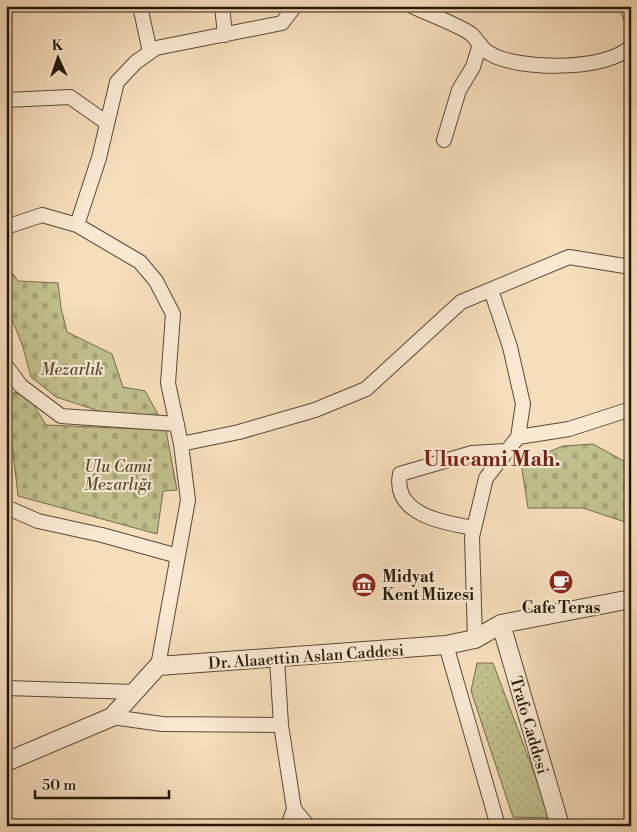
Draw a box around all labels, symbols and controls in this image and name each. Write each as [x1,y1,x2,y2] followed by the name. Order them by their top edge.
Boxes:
[32,32,82,82] north arrow
[51,37,64,55] text: K
[41,360,104,380] park label: Mezarlık
[423,447,561,473] district label: Ulucami Mah.
[84,457,152,495] park label: Ulu Cami Mezarlığı
[382,567,474,605] place label: Midyat Kent Müzesi
[548,569,574,595] cafe icon: Cafe Teras
[351,572,377,598] museum icon: Midyat Kent Müzesi
[522,598,600,618] place label: Cafe Teras
[207,640,405,674] street label: Dr. Alaaettin Aslan Caddesi
[506,674,553,777] street label: Trafo Caddesi
[35,767,169,799] scale bar
[42,776,76,795] text: 50 m

